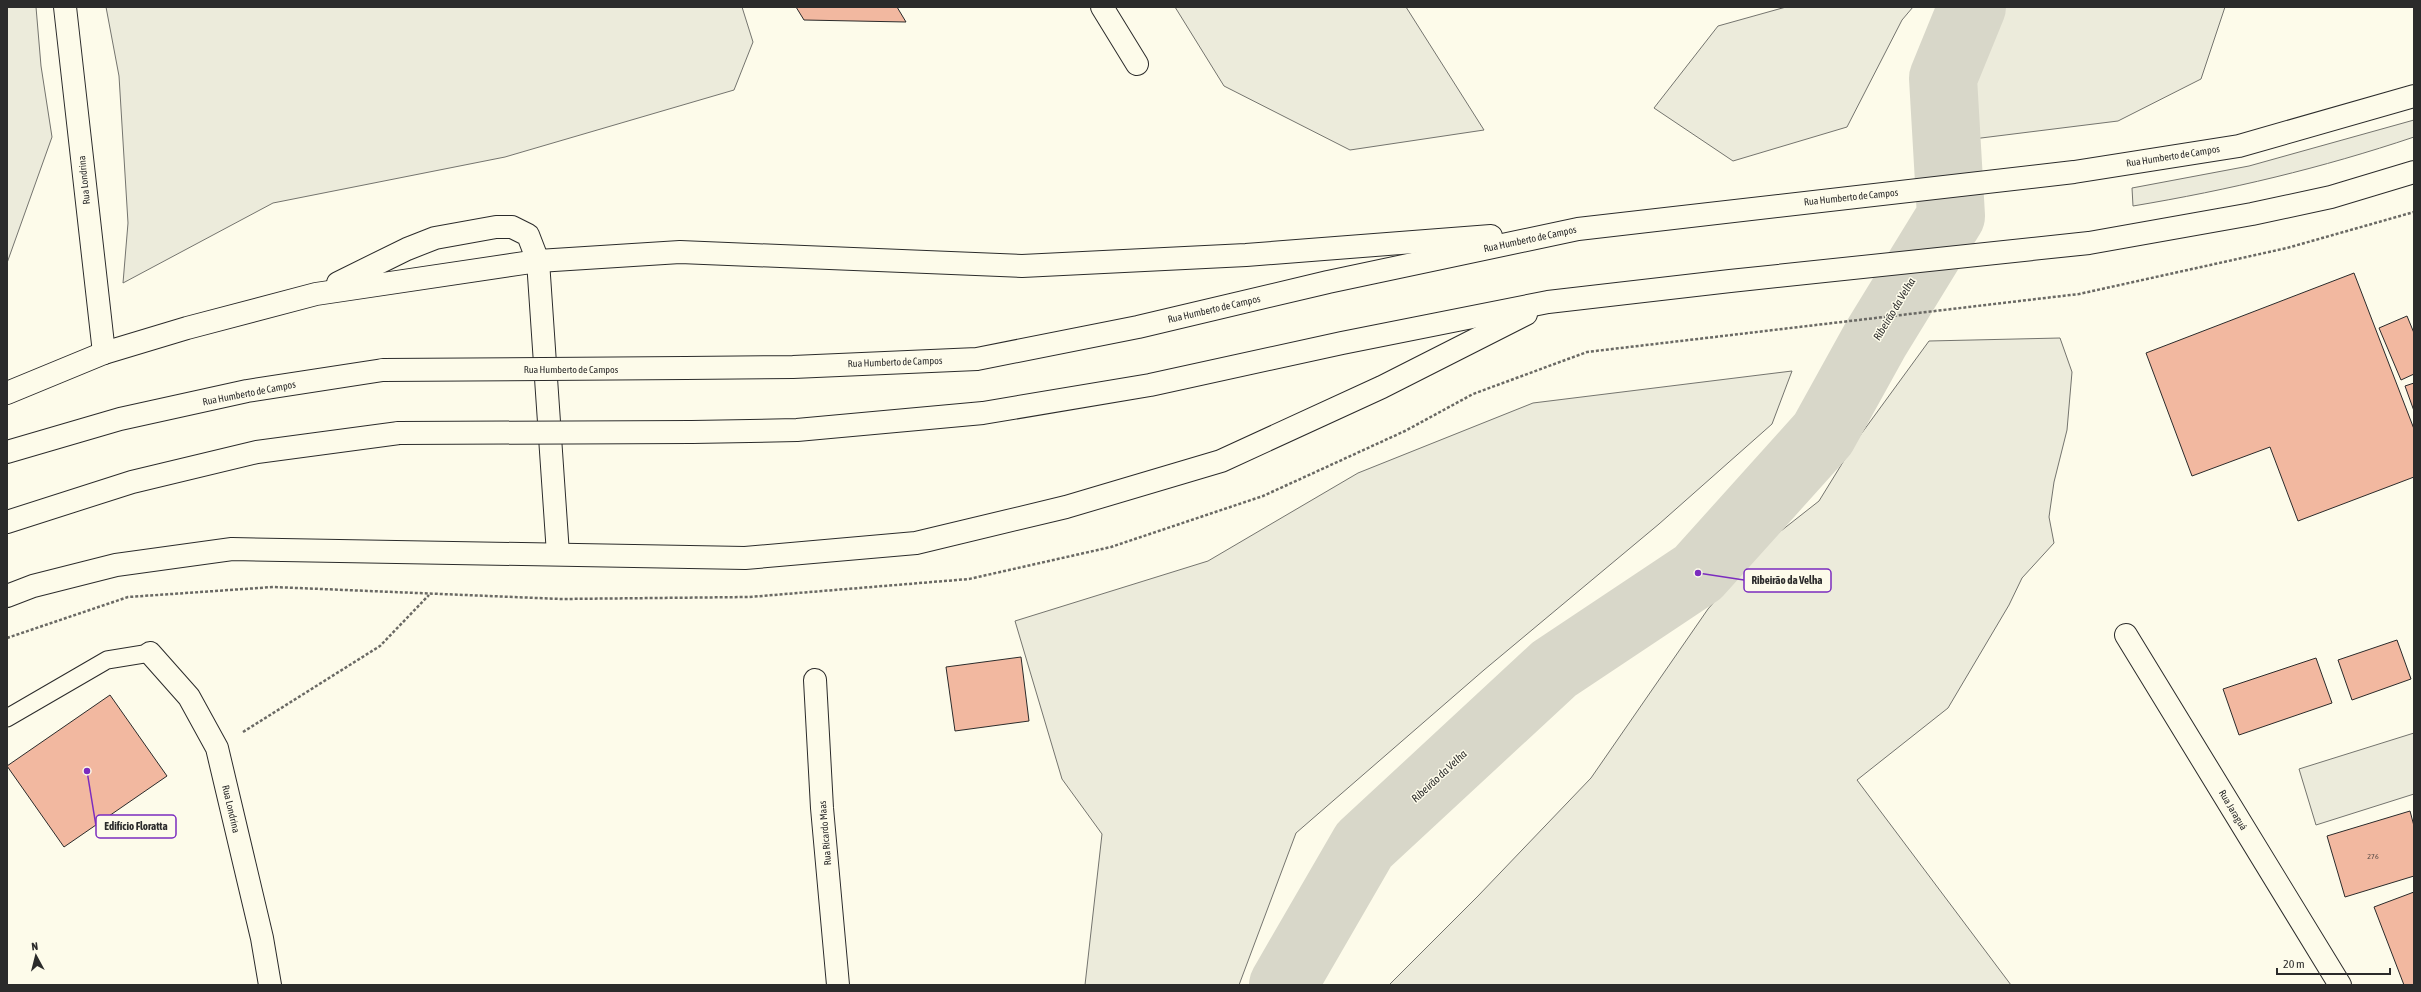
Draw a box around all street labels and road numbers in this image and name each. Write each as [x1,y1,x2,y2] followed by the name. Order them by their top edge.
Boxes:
[2125,143,2221,169] street label: Rua Humberto de Campos
[76,155,92,205] street label: Rua Londrina
[1803,187,1899,207] street label: Rua Humberto de Campos
[1483,224,1578,254] street label: Rua Humberto de Campos
[1167,293,1262,325] street label: Rua Humberto de Campos
[848,355,943,369] street label: Rua Humberto de Campos
[524,364,619,375] street label: Rua Humberto de Campos
[201,378,297,407] street label: Rua Humberto de Campos
[220,784,242,834] street label: Rua Londrina
[2217,788,2249,832] street label: Rua Jaraguá
[817,800,833,866] street label: Rua Ricardo Maas

